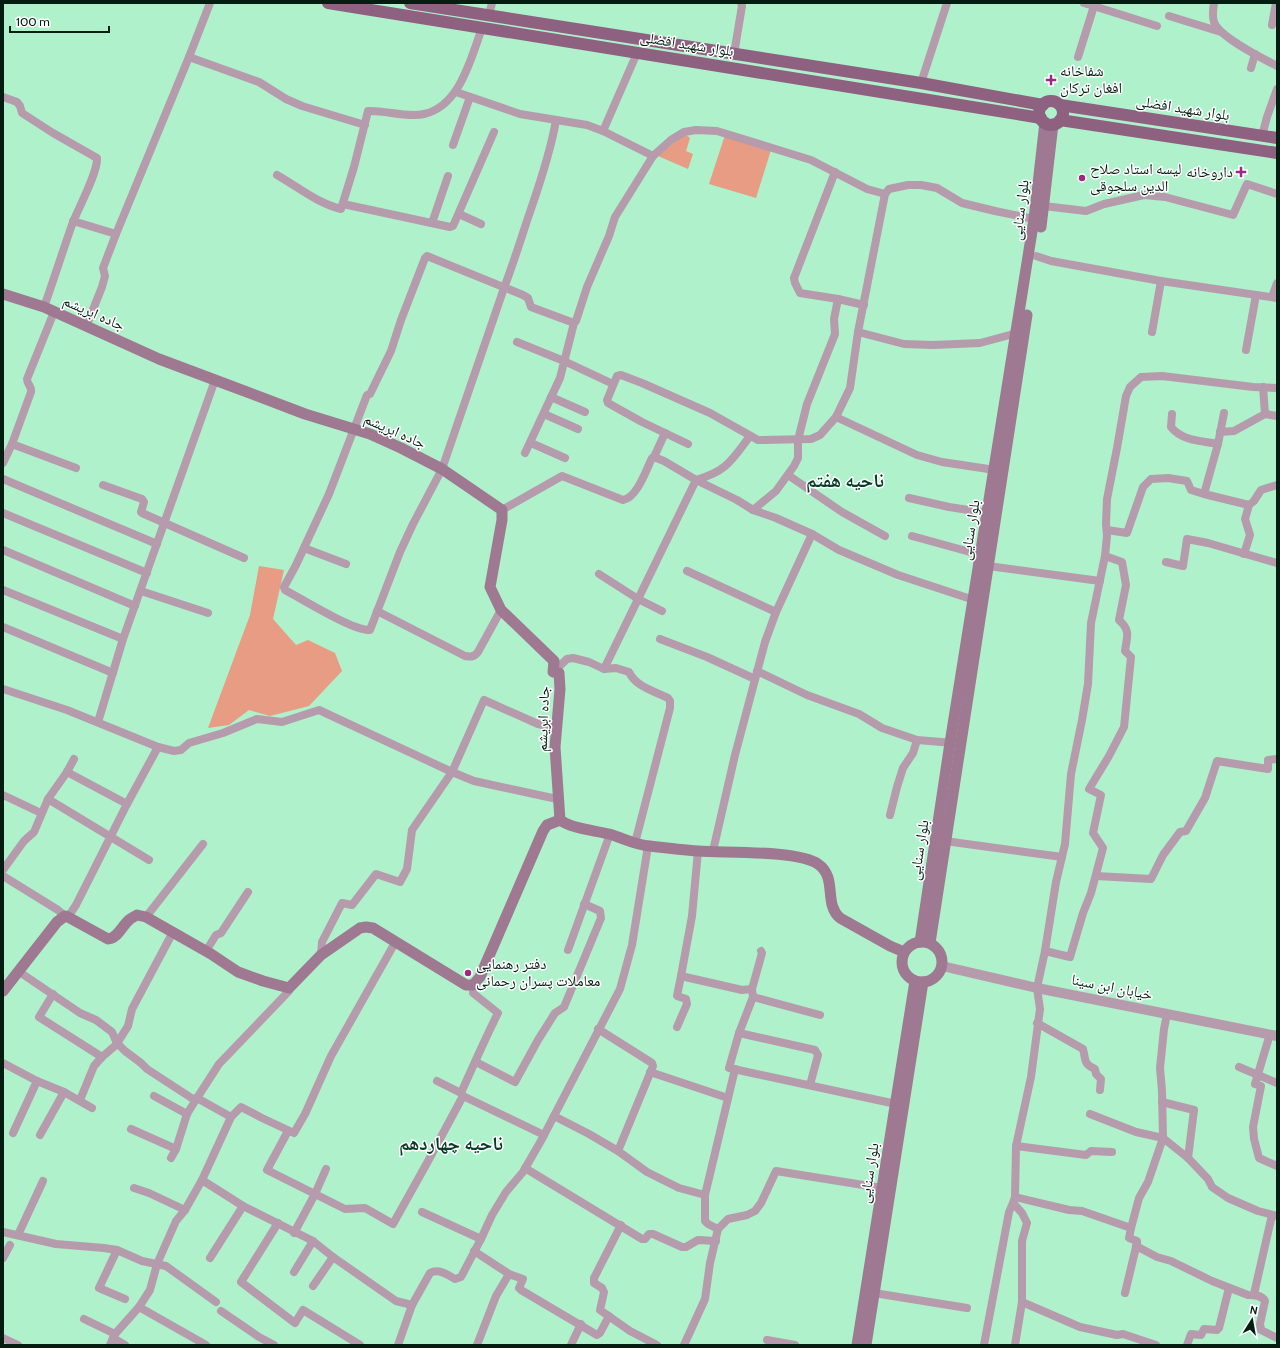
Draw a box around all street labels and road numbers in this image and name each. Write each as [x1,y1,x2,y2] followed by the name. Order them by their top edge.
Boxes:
[639,28,735,61] street label: بلوار شهید افضلی
[1135,92,1231,125] street label: بلوار شهید افضلی
[1007,179,1034,242] street label: بلوار سنایی
[60,291,128,336] street label: جاده ابریشم
[361,409,429,454] street label: جاده ابریشم
[956,498,985,562] street label: بلوار سنایی
[533,685,554,752] street label: جاده ابریشم
[905,818,934,882] street label: بلوار سنایی
[1070,970,1154,1005] street label: خیابان ابن سینا
[855,1141,884,1205] street label: بلوار سنایی

